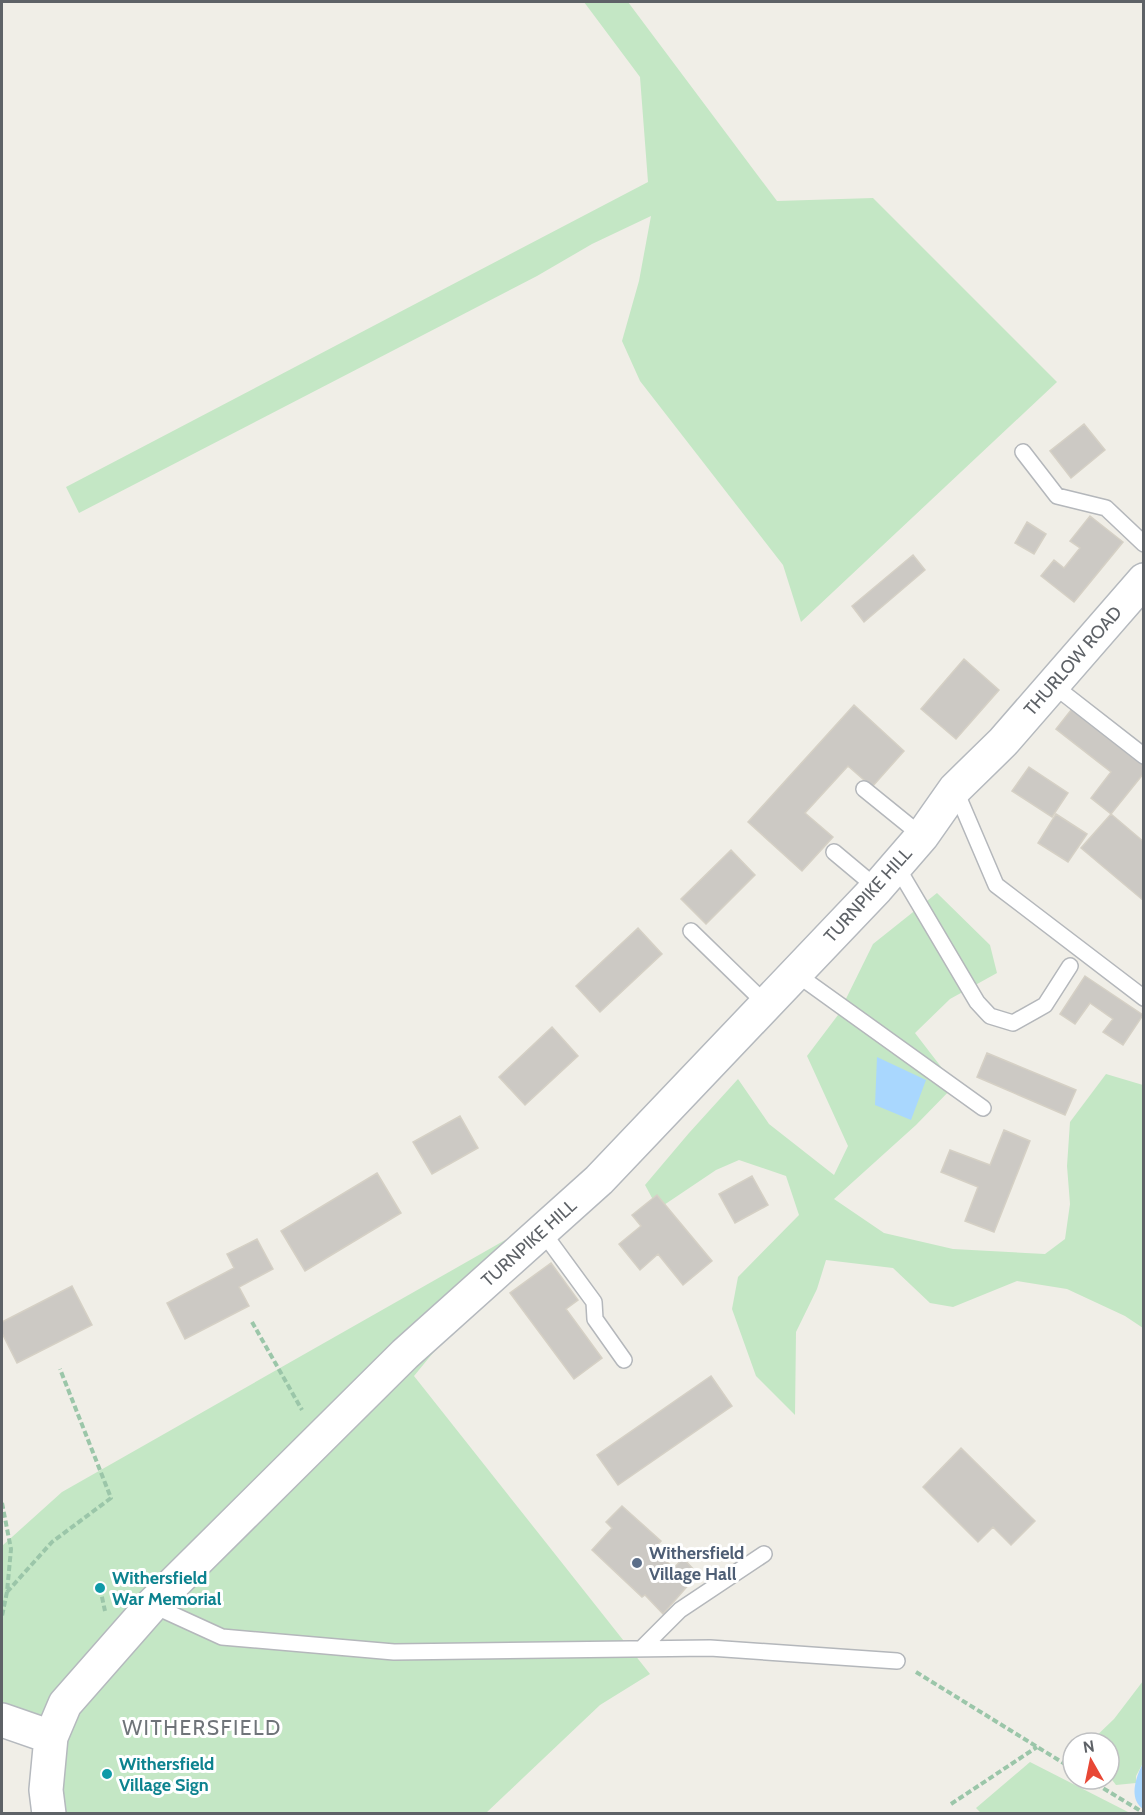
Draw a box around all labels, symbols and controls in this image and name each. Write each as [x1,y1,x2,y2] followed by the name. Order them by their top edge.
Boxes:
[1019,602,1127,720] street label: THURLOW ROAD
[819,843,917,947] street label: TURNPIKE HILL
[477,1194,581,1292] street label: TURNPIKE HILL
[649,1542,744,1585] place label: Withersfield Village Hall
[630,1556,644,1570] marker: Withersfield Village Hall
[112,1567,222,1610] place label: Withersfield War Memorial
[93,1581,107,1595] marker: Withersfield War Memorial
[122,1715,282,1740] district label: WITHERSFIELD
[1061,1731,1121,1791] north arrow
[1082,1736,1096,1757] text: N
[119,1753,214,1796] place label: Withersfield Village Sign
[100,1767,114,1781] marker: Withersfield Village Sign

